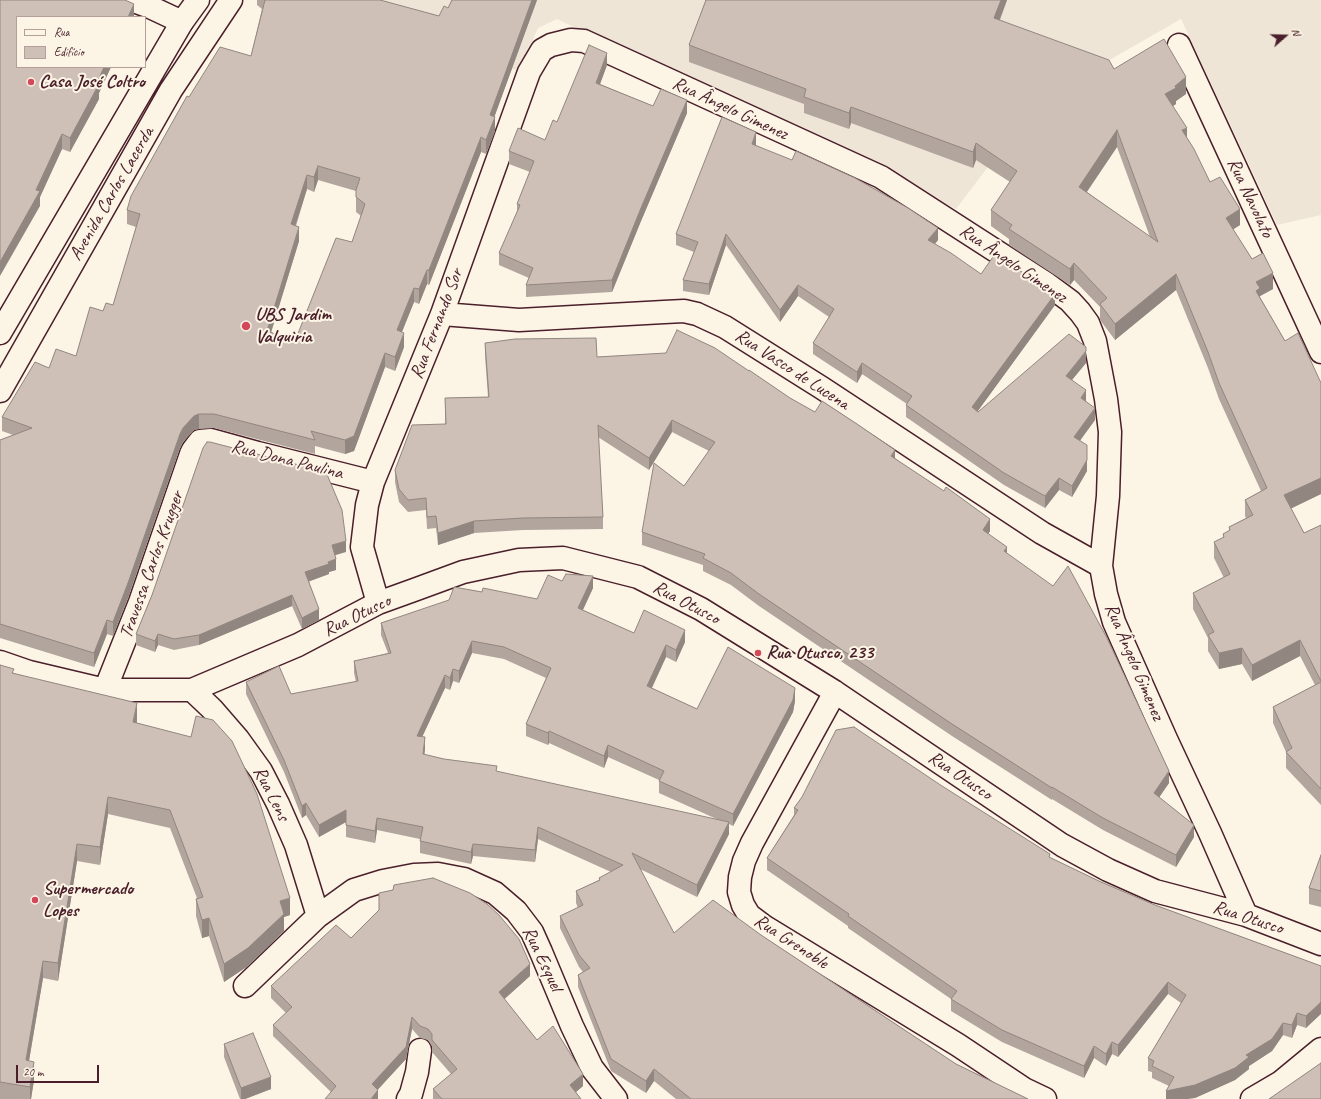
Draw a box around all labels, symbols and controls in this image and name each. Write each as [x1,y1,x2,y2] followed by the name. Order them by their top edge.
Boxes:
[16,16,146,68] legend
[1265,16,1305,56] north arrow
[54,24,69,40] text: Rua
[1289,26,1304,37] text: N
[54,44,84,60] text: Edifício
[39,71,145,93] place label: Casa José Coltro
[669,72,791,146] street label: Rua Ângelo Gimenez
[26,77,36,87] marker: Casa José Coltro
[65,123,159,265] street label: Avenida Carlos Lacerda
[1222,155,1278,241] street label: Rua Navolato
[955,220,1071,308] street label: Rua Ângelo Gimenez
[406,266,468,382] street label: Rua Fernando Sor
[255,304,331,348] place label: UBS Jardim Valquiria
[240,320,252,332] marker: UBS Jardim Valquiria
[730,325,854,415] street label: Rua Vasco de Lucena
[229,435,345,485] street label: Rua Dona Paulina
[115,488,189,642] street label: Travessa Carlos Krugger
[649,576,723,630] street label: Rua Otusco
[320,590,394,642] street label: Rua Otusco
[1099,600,1169,724] street label: Rua Ângelo Gimenez
[766,642,873,664] place label: Rua Otusco, 233
[753,648,763,658] marker: Rua Otusco, 233
[924,746,996,806] street label: Rua Otusco
[248,763,294,825] street label: Rua Lens
[43,878,133,922] place label: Supermercado Lopes
[30,895,40,905] marker: Supermercado Lopes
[1210,896,1286,940] street label: Rua Otusco
[750,910,832,974] street label: Rua Grenoble
[517,923,567,995] street label: Rua Esquel
[18,1057,101,1083] scale bar
[23,1064,43,1080] text: 20 m

